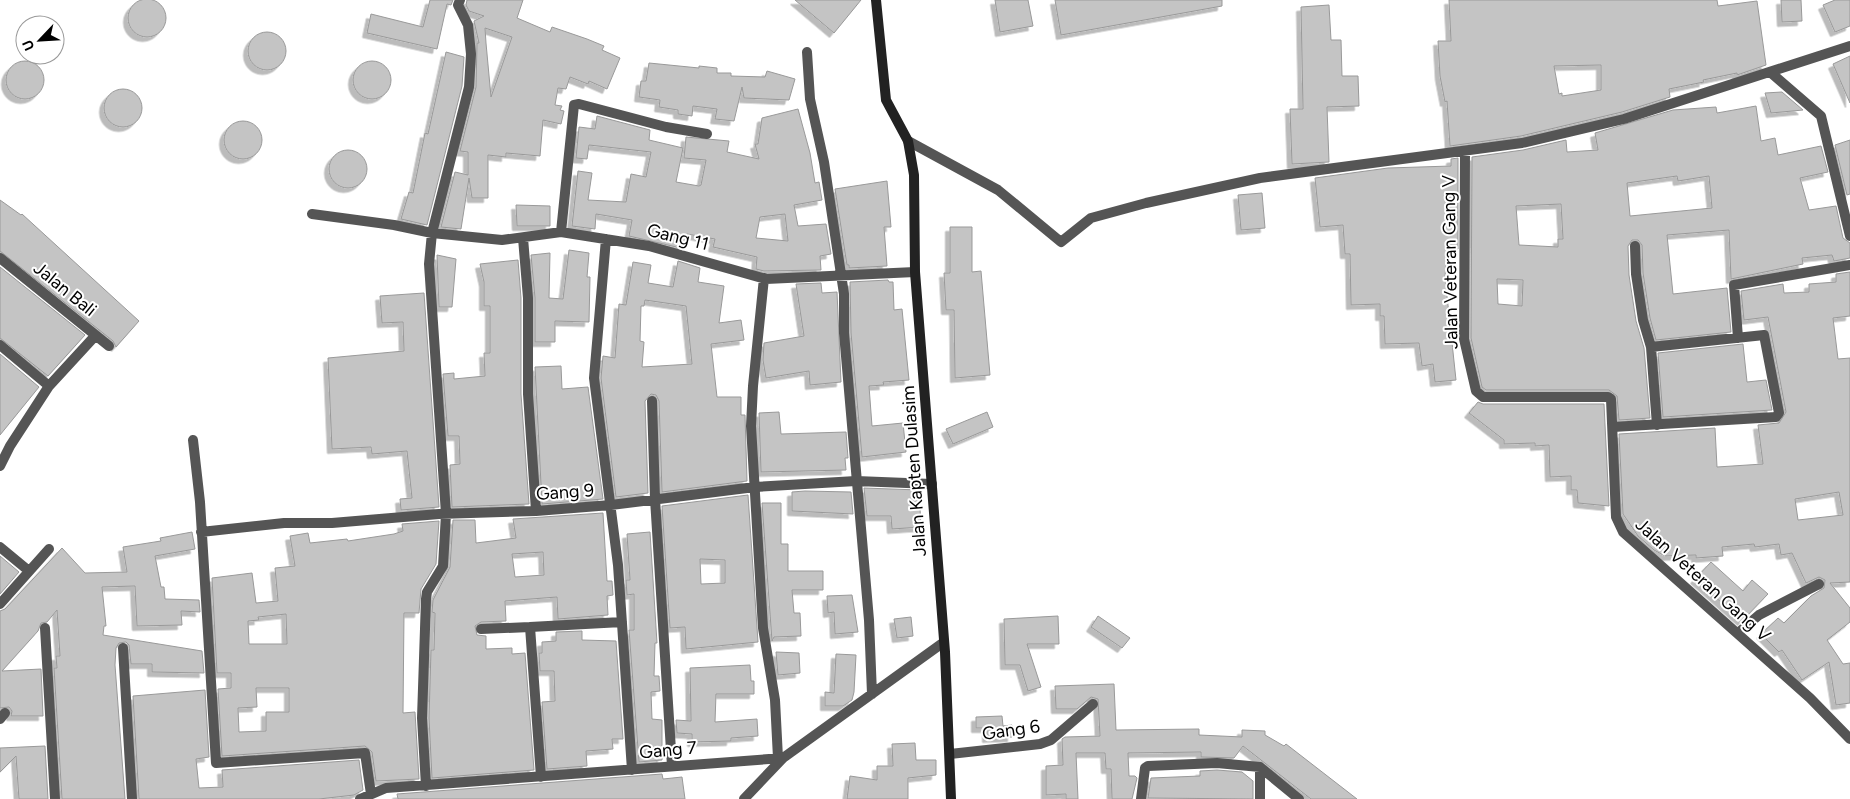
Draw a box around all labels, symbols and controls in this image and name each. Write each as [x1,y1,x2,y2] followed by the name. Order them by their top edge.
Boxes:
[15,15,65,65] north arrow
[19,37,38,53] text: U
[1437,174,1463,349] street label: Jalan Veteran Gang V
[645,219,711,255] street label: Gang 11
[29,257,101,321] street label: Jalan Bali
[897,385,931,557] street label: Jalan Kapten Dulasim
[535,479,595,505] street label: Gang 9
[1631,513,1776,647] street label: Jalan Veteran Gang V
[981,715,1041,745] street label: Gang 6
[638,737,698,763] street label: Gang 7

